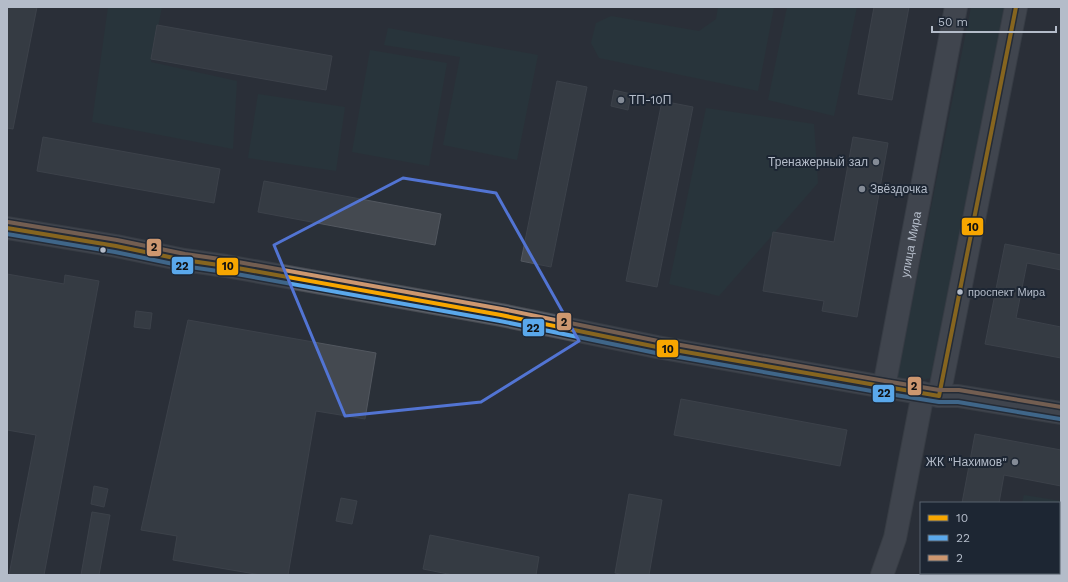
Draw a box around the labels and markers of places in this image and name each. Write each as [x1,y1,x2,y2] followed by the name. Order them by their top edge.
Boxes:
[629,93,671,107] place label: ТП-10П
[616,95,626,105] marker: ТП-10П
[768,155,868,169] place label: Тренажерный зал
[871,157,881,167] marker: Тренажерный зал
[870,182,928,196] place label: Звёздочка
[857,184,867,194] marker: Звёздочка
[98,245,108,255] unlabelled marker
[968,286,1046,299] place label: проспект Мира
[955,287,965,297] marker: проспект Мира
[926,455,1007,469] place label: ЖК "Нахимов"
[1010,457,1020,467] marker: ЖК "Нахимов"

